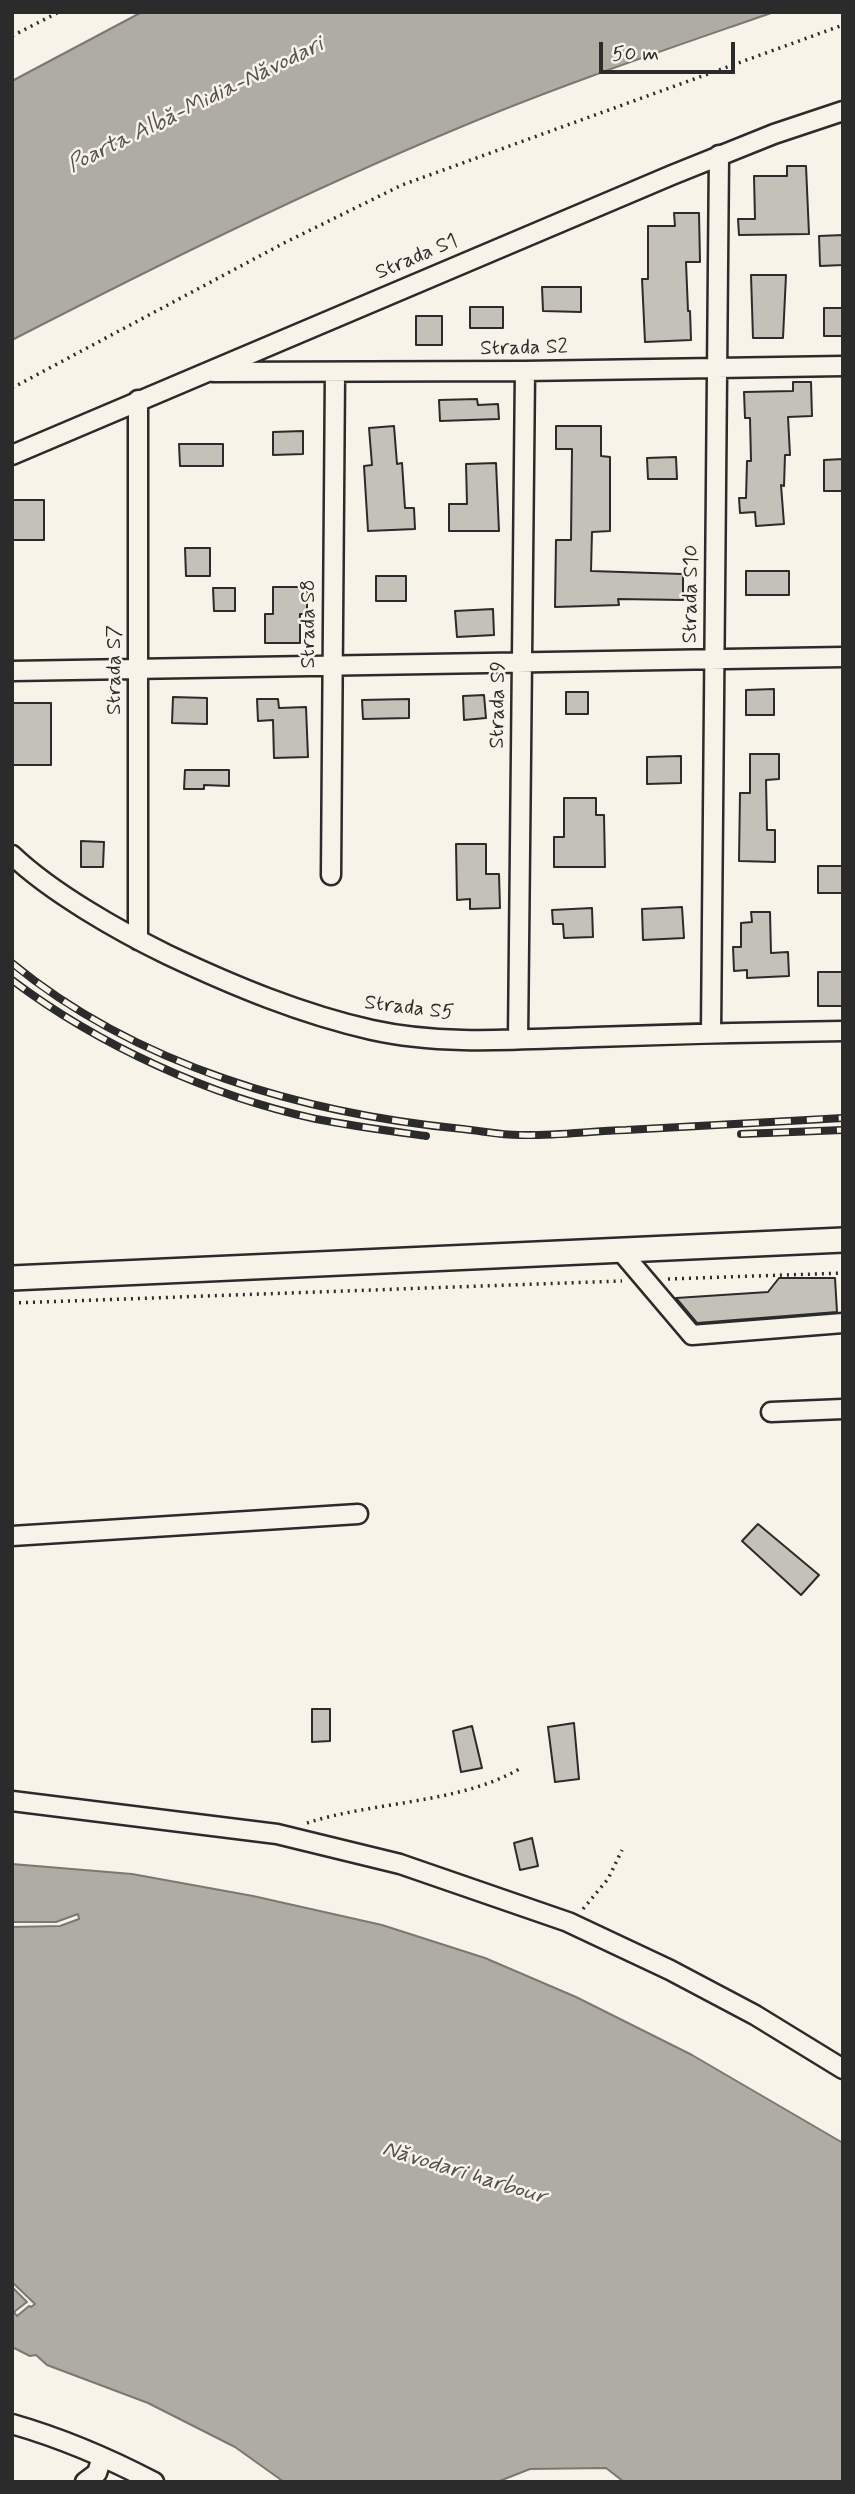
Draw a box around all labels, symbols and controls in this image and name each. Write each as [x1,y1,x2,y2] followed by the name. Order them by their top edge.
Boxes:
[603,28,740,72] scale bar
[64,32,328,180] water label: Poarta Albă-Midia-Năvodari
[612,40,659,68] text: 50 m
[372,229,462,287] street label: Strada S1
[480,336,568,362] street label: Strada S2
[679,544,705,644] street label: Strada S10
[297,579,323,669] street label: Strada S8
[103,625,129,715] street label: Strada S7
[486,661,512,749] street label: Strada S9
[363,991,455,1027] street label: Strada S5
[379,2136,549,2212] water label: Năvodari harbour

